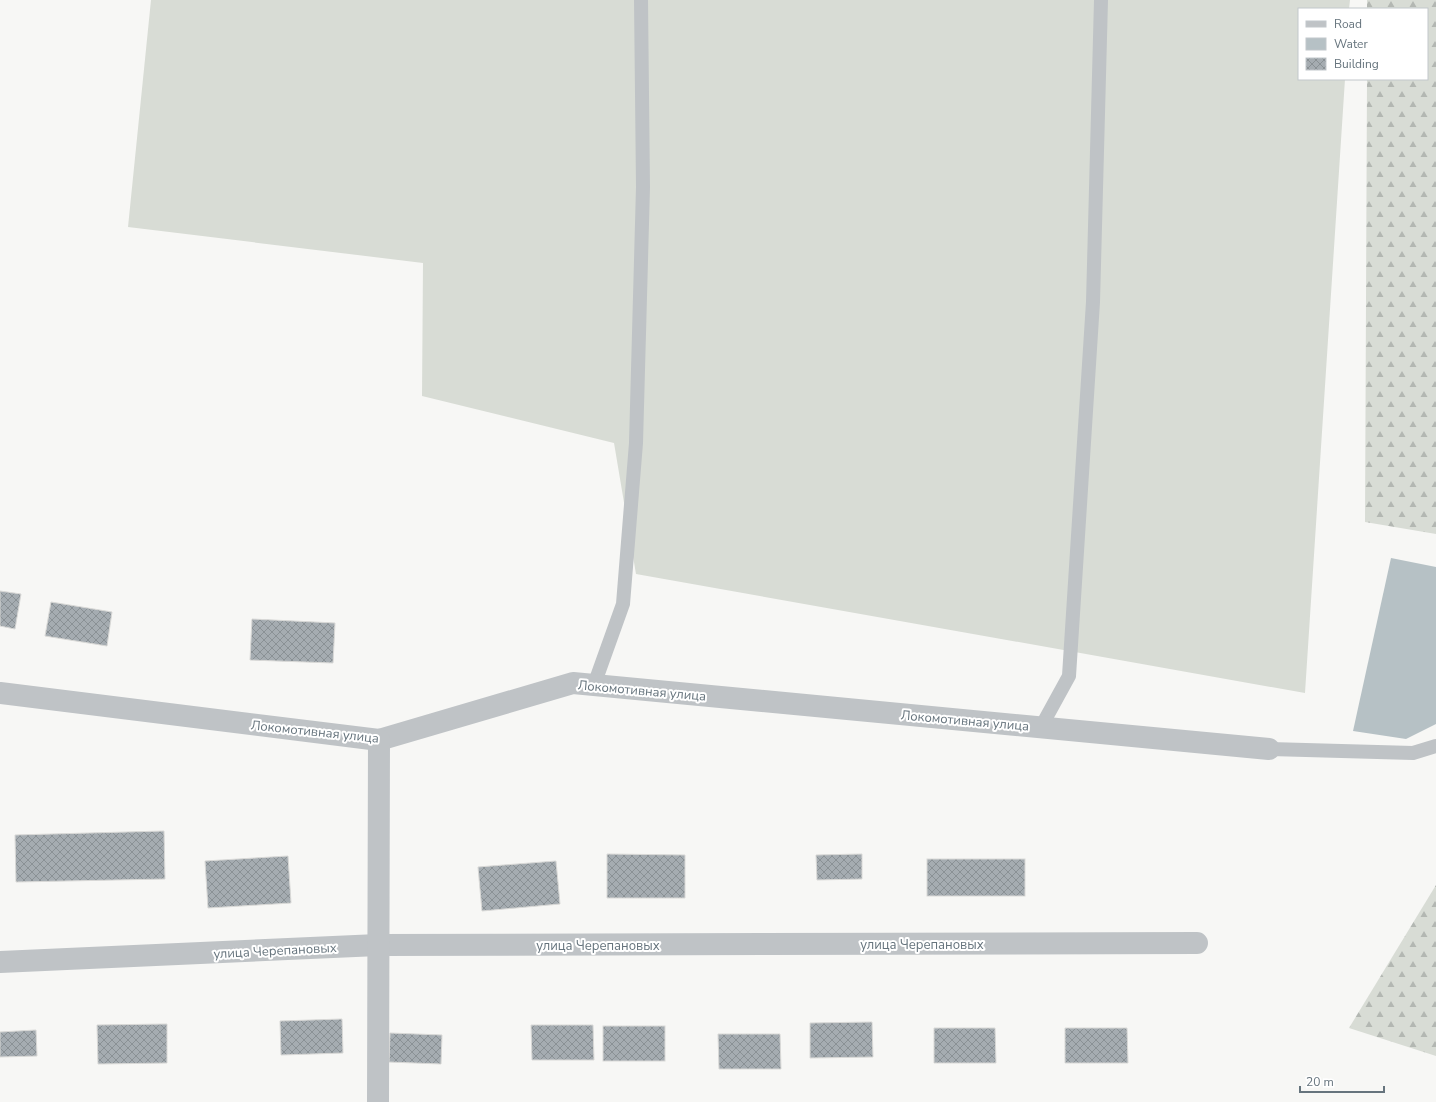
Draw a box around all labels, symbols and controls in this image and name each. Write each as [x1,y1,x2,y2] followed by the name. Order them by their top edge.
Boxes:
[1298,8,1428,80] legend
[1334,16,1362,32] text: Road
[1334,36,1368,52] text: Water
[1334,56,1379,72] text: Building
[577,676,707,706] street label: Локомотивная улица
[900,706,1030,736] street label: Локомотивная улица
[250,716,380,748] street label: Локомотивная улица
[860,936,984,954] street label: улица Черепановых
[536,937,660,955] street label: улица Черепановых
[213,939,337,963] street label: улица Черепановых
[1300,1068,1384,1094] scale bar
[1306,1074,1334,1090] text: 20 m

